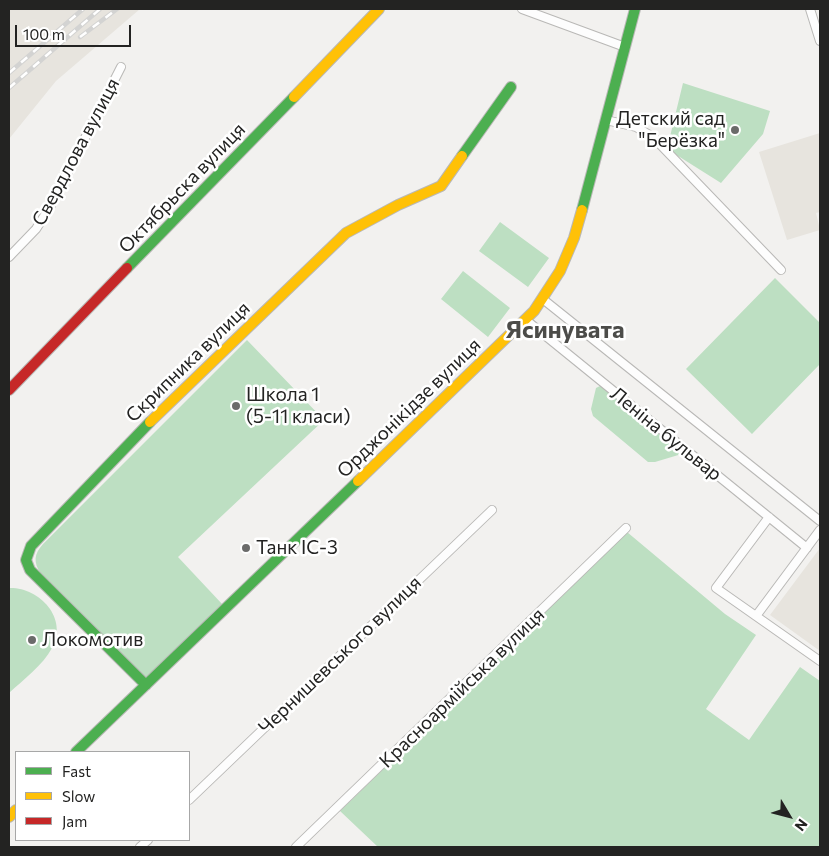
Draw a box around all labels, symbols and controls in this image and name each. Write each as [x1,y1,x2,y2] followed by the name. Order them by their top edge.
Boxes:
[18,15,134,47] scale bar
[23,25,65,43] text: 100 m
[27,74,125,230] street label: Свердлова вулиця
[616,108,725,152] place label: Детский сад "Берёзка"
[114,118,250,258] street label: Октябрьска вулиця
[729,124,741,136] marker: Детский сад "Берёзка"
[121,297,255,427] street label: Скрипника вулиця
[506,316,624,344] district label: Ясинувата
[333,334,485,482] street label: Орджонікідзе вулиця
[606,382,726,486] street label: Леніна бульвар
[246,384,350,428] place label: Школа 1 (5-11 класи)
[230,400,242,412] marker: Школа 1 (5-11 класи)
[256,537,338,559] place label: Танк ІС-3
[240,542,252,554] marker: Танк ІС-3
[254,571,426,739] street label: Чернишевського вулиця
[375,603,549,773] street label: Красноармійська вулиця
[42,629,143,651] place label: Локомотив
[26,634,38,646] marker: Локомотив
[15,751,190,841] legend
[62,762,91,780] text: Fast
[62,787,95,805] text: Slow
[764,791,814,841] north arrow
[62,812,87,830] text: Jam
[791,816,811,835] text: N

